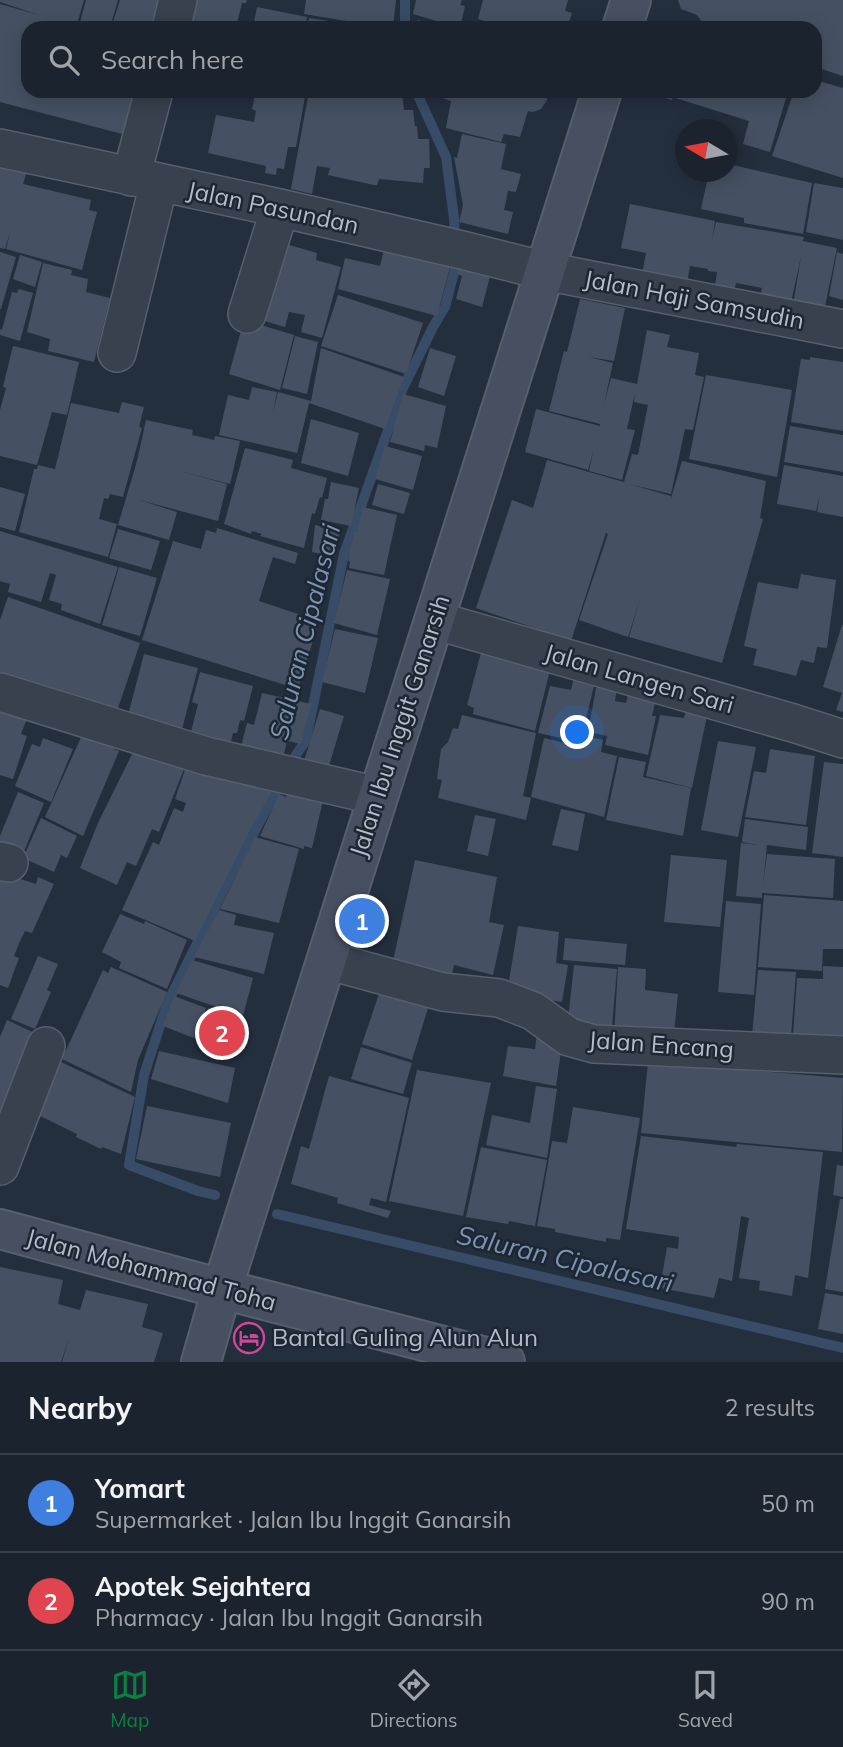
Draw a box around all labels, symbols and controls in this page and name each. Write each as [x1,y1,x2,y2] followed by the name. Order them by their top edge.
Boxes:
[21,21,822,98] search box
[45,41,83,79] icon: search
[101,43,244,76] text: Search here
[675,119,738,182] north arrow
[185,174,362,240] street label: Jalan Pasundan
[582,263,807,335] street label: Jalan Haji Samsudin
[262,520,347,743] water label: Saluran Cipalasari
[342,591,456,861] street label: Jalan Ibu Inggit Ganarsih
[541,637,738,719] street label: Jalan Langen Sari
[560,715,594,749] your location
[339,895,385,947] pin: 1
[199,1007,245,1059] pin: 2
[587,1024,735,1064] street label: Jalan Encang
[454,1218,677,1300] water label: Saluran Cipalasari
[23,1221,280,1317] street label: Jalan Mohammad Toha
[232,1321,266,1355] hotel icon: Bantal Guling Alun Alun
[272,1322,538,1352] place label: Bantal Guling Alun Alun
[28,1389,132,1427] text: Nearby
[725,1393,815,1422] text: 2 results
[95,1472,185,1505] text: Yomart
[44,1489,58,1518] text: 1
[761,1489,815,1518] text: 50 m
[95,1505,511,1534] text: Supermarket · Jalan Ibu Inggit Ganarsih
[95,1570,311,1603] text: Apotek Sejahtera
[44,1587,58,1616] text: 2
[761,1587,815,1616] text: 90 m
[95,1603,483,1632] text: Pharmacy · Jalan Ibu Inggit Ganarsih
[110,1666,149,1732] tab: Map
[370,1666,458,1732] tab: Directions
[678,1666,733,1732] tab: Saved

